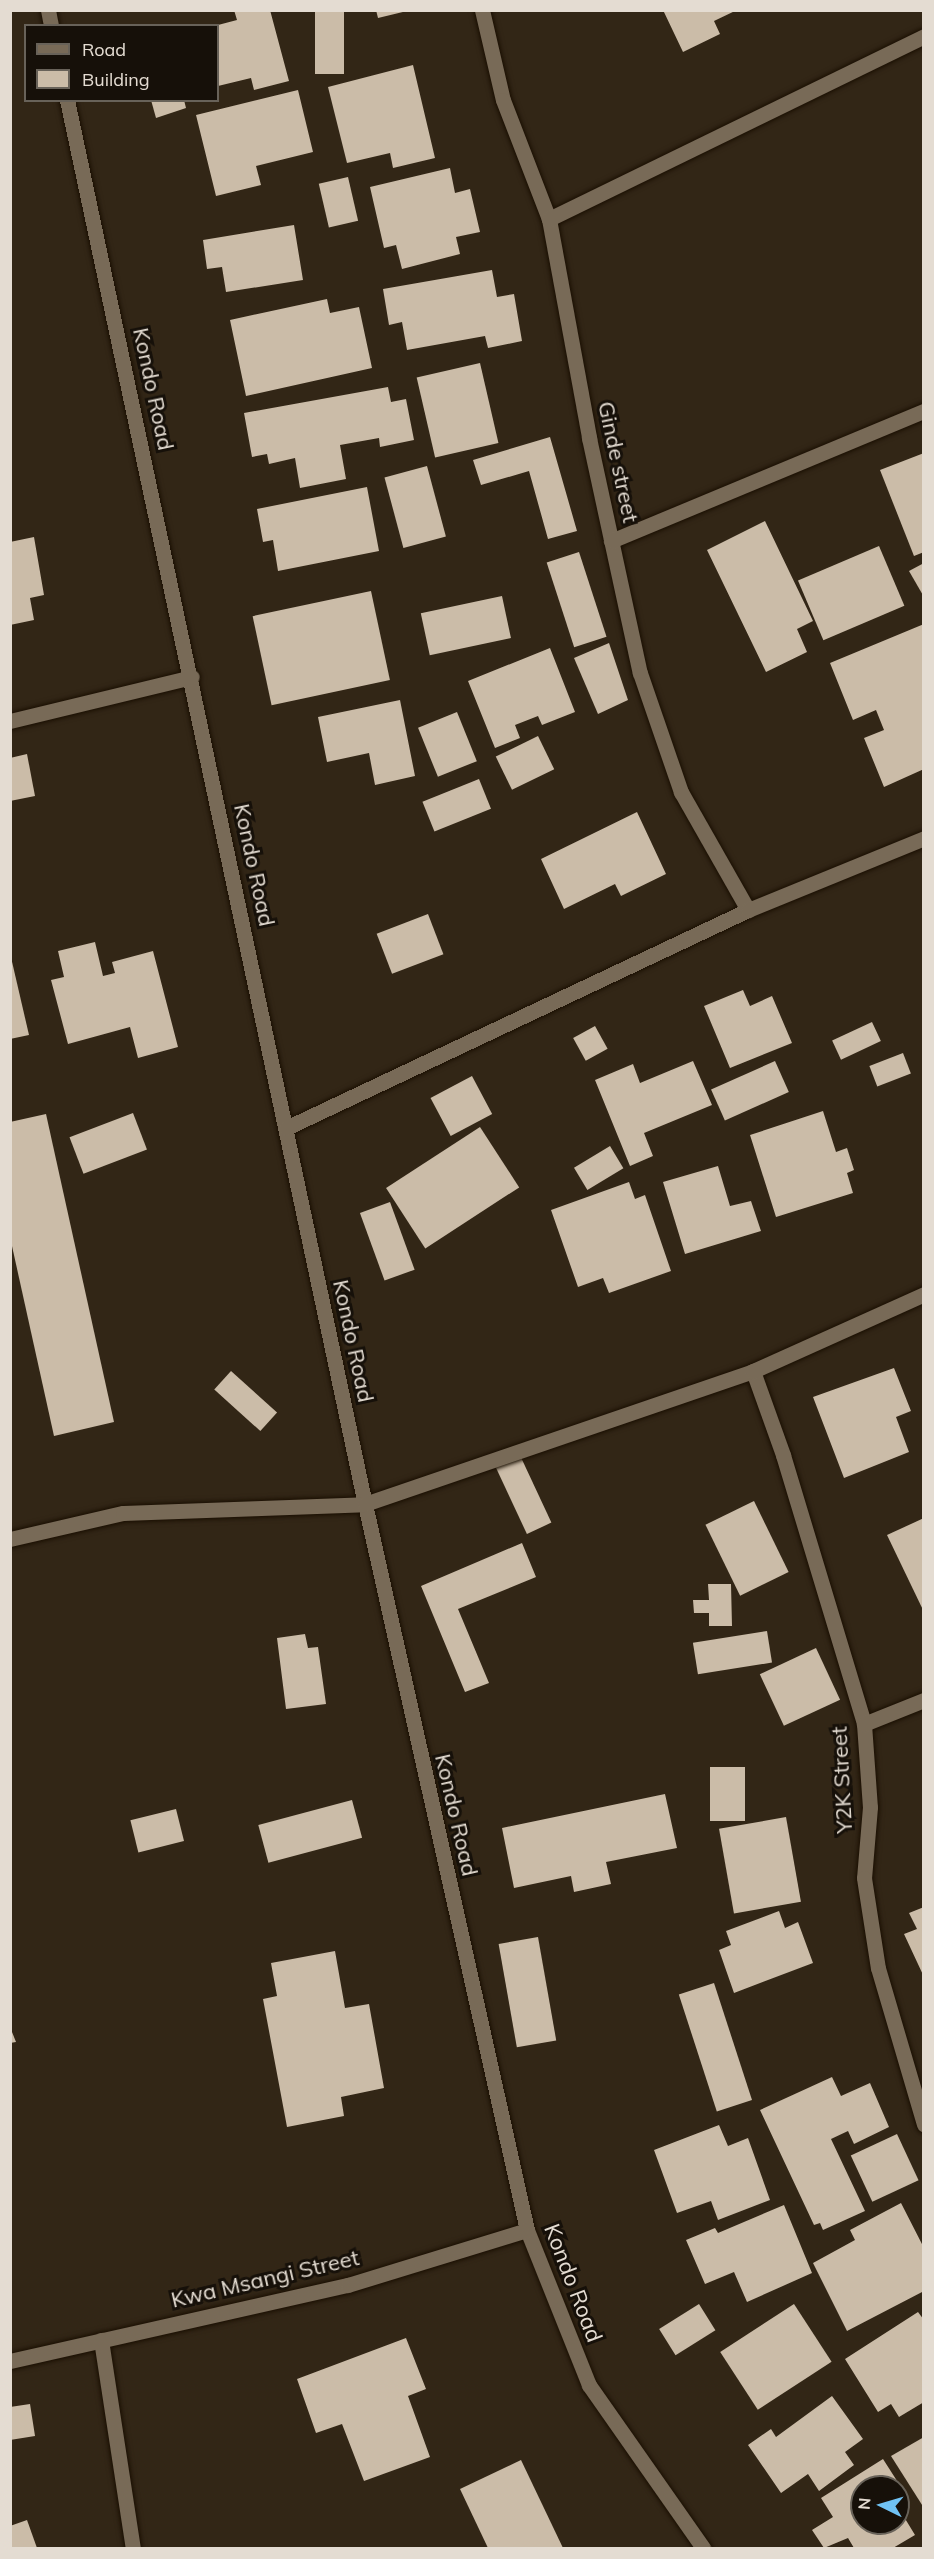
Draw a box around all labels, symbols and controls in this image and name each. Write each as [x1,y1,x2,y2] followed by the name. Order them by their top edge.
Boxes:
[24,24,219,102] legend
[82,38,126,61] text: Road
[82,68,150,91] text: Building
[127,325,179,453] street label: Kondo Road
[592,399,644,525] street label: Ginde street
[228,801,280,929] street label: Kondo Road
[327,1277,379,1405] street label: Kondo Road
[826,1726,858,1834] street label: Y2K Street
[429,1751,483,1879] street label: Kondo Road
[538,2220,608,2346] street label: Kondo Road
[168,2245,362,2313] street label: Kwa Msangi Street
[850,2475,910,2535] north arrow
[854,2497,875,2511] text: N

